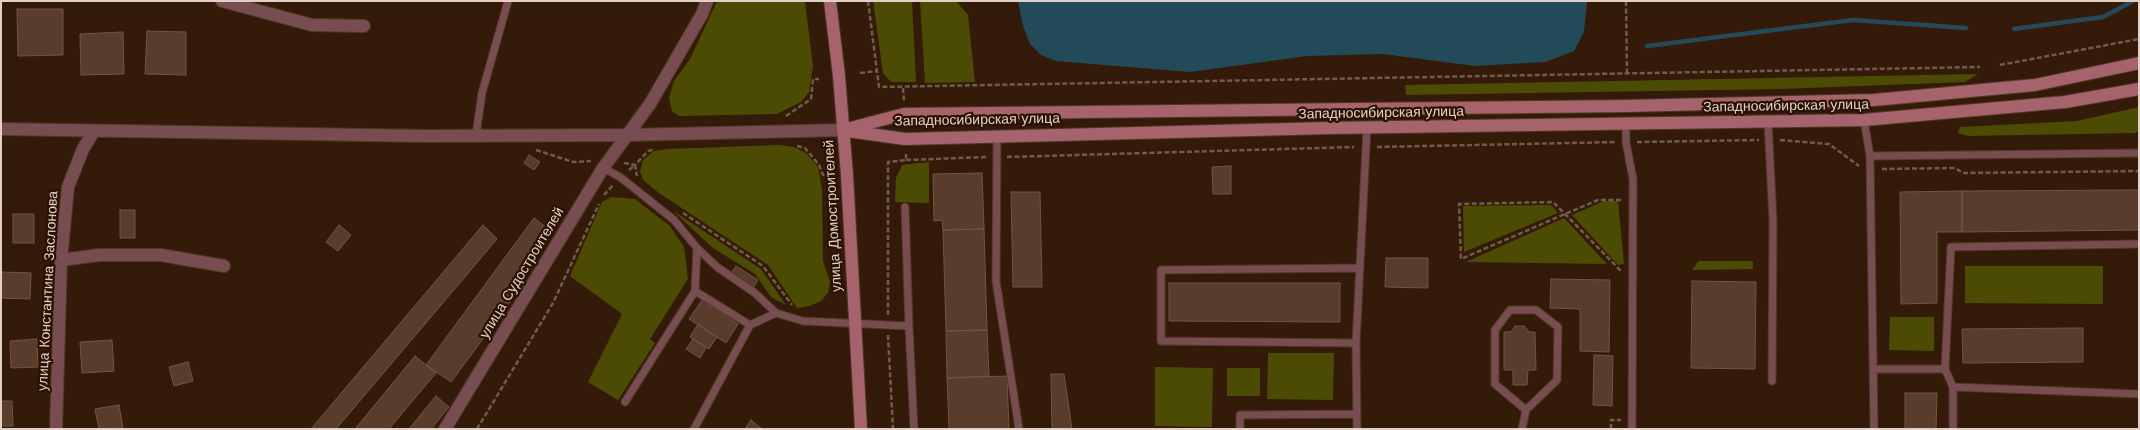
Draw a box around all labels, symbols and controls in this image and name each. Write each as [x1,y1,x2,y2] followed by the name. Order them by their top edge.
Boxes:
[1703,96,1869,116] street label: Западносибирская улица
[1298,103,1464,123] street label: Западносибирская улица
[894,110,1060,130] street label: Западносибирская улица
[821,140,845,292] street label: улица Домостроителей
[34,191,62,391] street label: улица Константина Заслонова
[476,204,568,342] street label: улица Судостроителей

